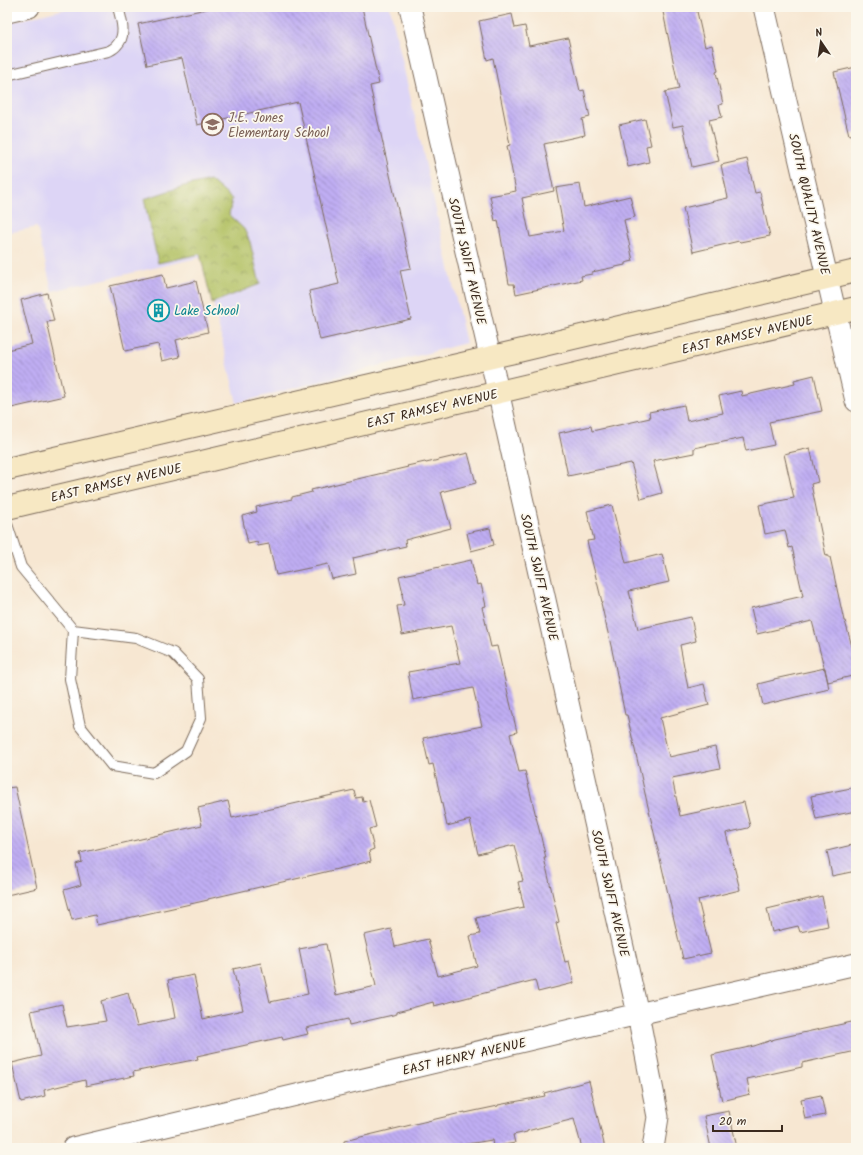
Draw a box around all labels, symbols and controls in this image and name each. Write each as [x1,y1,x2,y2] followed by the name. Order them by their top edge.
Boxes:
[801,22,841,62] north arrow
[814,24,824,43] text: N
[228,108,329,144] place label: J.E. Jones Elementary School
[199,111,225,137] school or university icon: J.E. Jones Elementary School
[782,131,835,278] street label: SOUTH QUALITY AVENUE
[442,196,492,328] street label: SOUTH SWIFT AVENUE
[146,297,172,323] building icon: Lake School
[174,301,239,322] place label: Lake School
[680,310,815,361] street label: EAST RAMSEY AVENUE
[365,384,500,435] street label: EAST RAMSEY AVENUE
[49,458,184,509] street label: EAST RAMSEY AVENUE
[514,512,564,644] street label: SOUTH SWIFT AVENUE
[585,828,635,960] street label: SOUTH SWIFT AVENUE
[400,1033,529,1082] street label: EAST HENRY AVENUE
[713,1107,782,1133] scale bar
[719,1112,747,1131] text: 20 m

